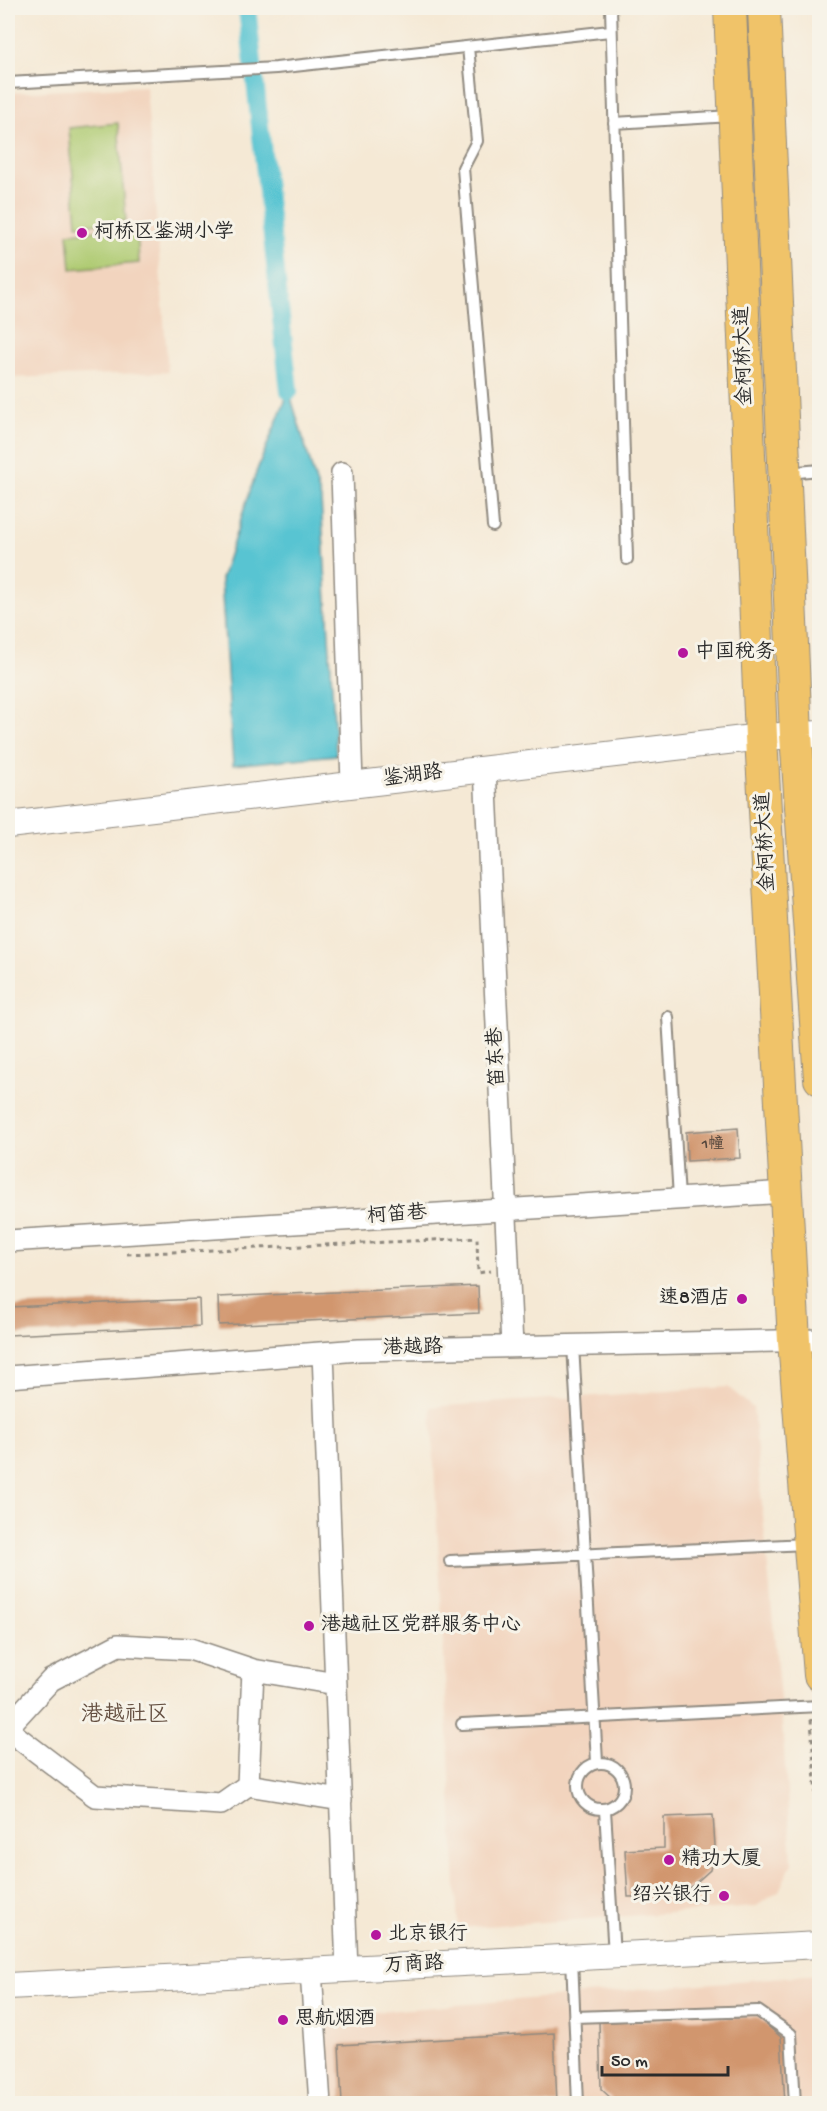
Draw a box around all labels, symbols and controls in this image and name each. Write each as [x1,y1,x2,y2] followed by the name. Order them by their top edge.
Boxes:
[94,220,234,245] place label: 柯桥区鉴湖小学
[75,226,89,240] marker: 柯桥区鉴湖小学
[730,306,758,406] street label: 金柯桥大道
[695,640,775,665] place label: 中国税务
[676,646,690,660] marker: 中国税务
[382,760,445,792] street label: 鉴湖路
[751,791,781,893] street label: 金柯桥大道
[483,1025,511,1088] street label: 笛东巷
[701,1135,724,1155] house number: 1幢
[366,1200,429,1230] street label: 柯笛巷
[659,1286,730,1311] place label: 速8酒店
[735,1292,749,1306] marker: 速8酒店
[383,1335,444,1361] street label: 港越路
[321,1613,521,1638] place label: 港越社区党群服务中心
[302,1619,316,1633] marker: 港越社区党群服务中心
[81,1702,169,1729] district label: 港越社区
[681,1847,761,1872] place label: 精功大厦
[662,1853,676,1867] marker: 精功大厦
[632,1884,712,1908] place label: 绍兴银行
[717,1889,731,1903] marker: 绍兴银行
[388,1922,468,1947] place label: 北京银行
[369,1928,383,1942] marker: 北京银行
[383,1951,446,1979] street label: 万商路
[295,2007,375,2032] place label: 思航烟酒
[276,2013,290,2027] marker: 思航烟酒
[602,2039,728,2077] scale bar
[611,2052,648,2073] text: 50 m

